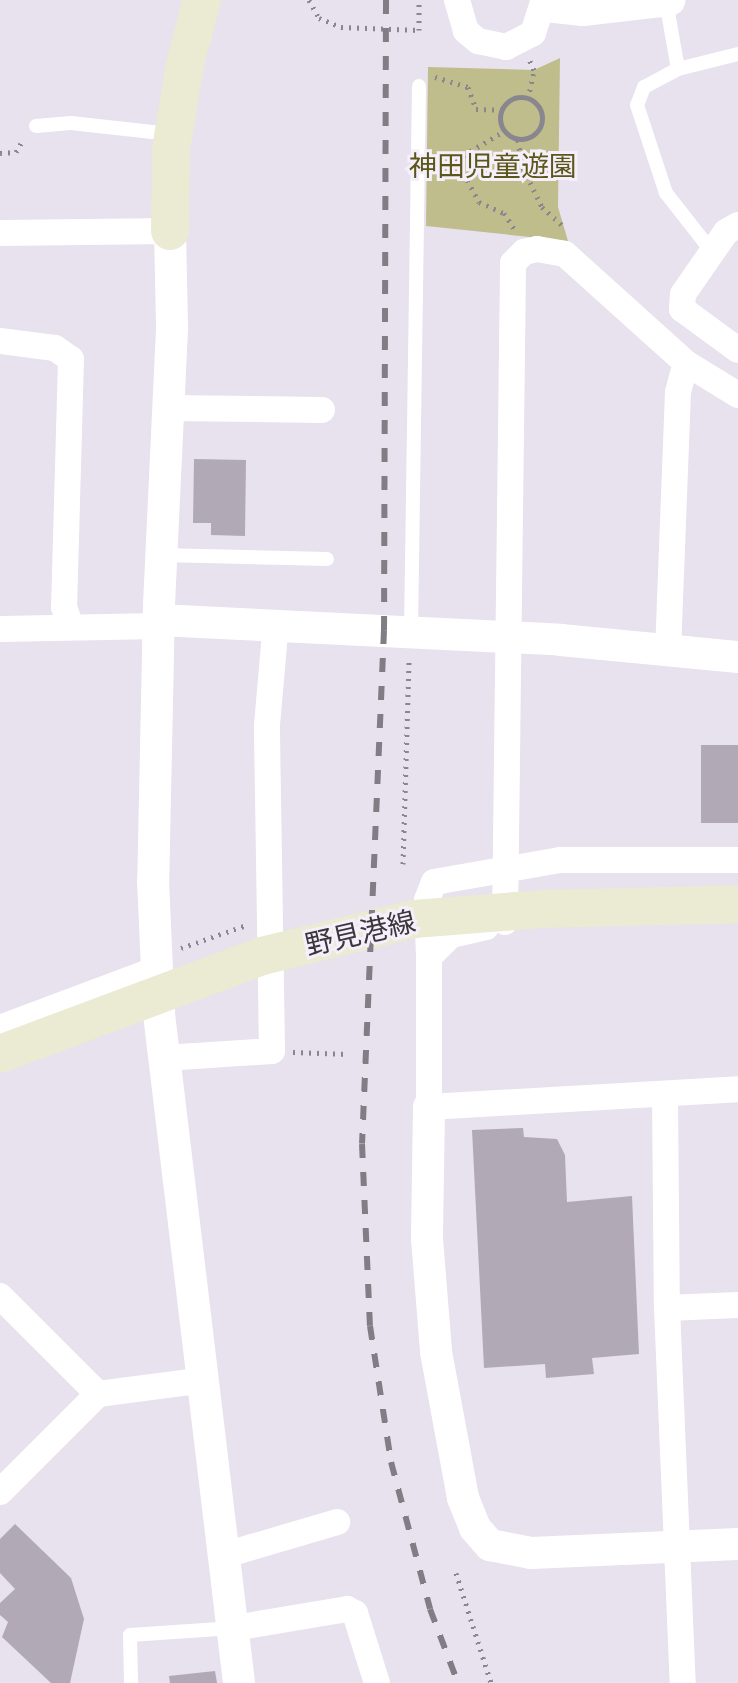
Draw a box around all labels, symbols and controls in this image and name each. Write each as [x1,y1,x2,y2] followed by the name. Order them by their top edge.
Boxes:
[409,148,577,182] park label: 神田児童遊園
[302,903,418,961] street label: 野見港線

